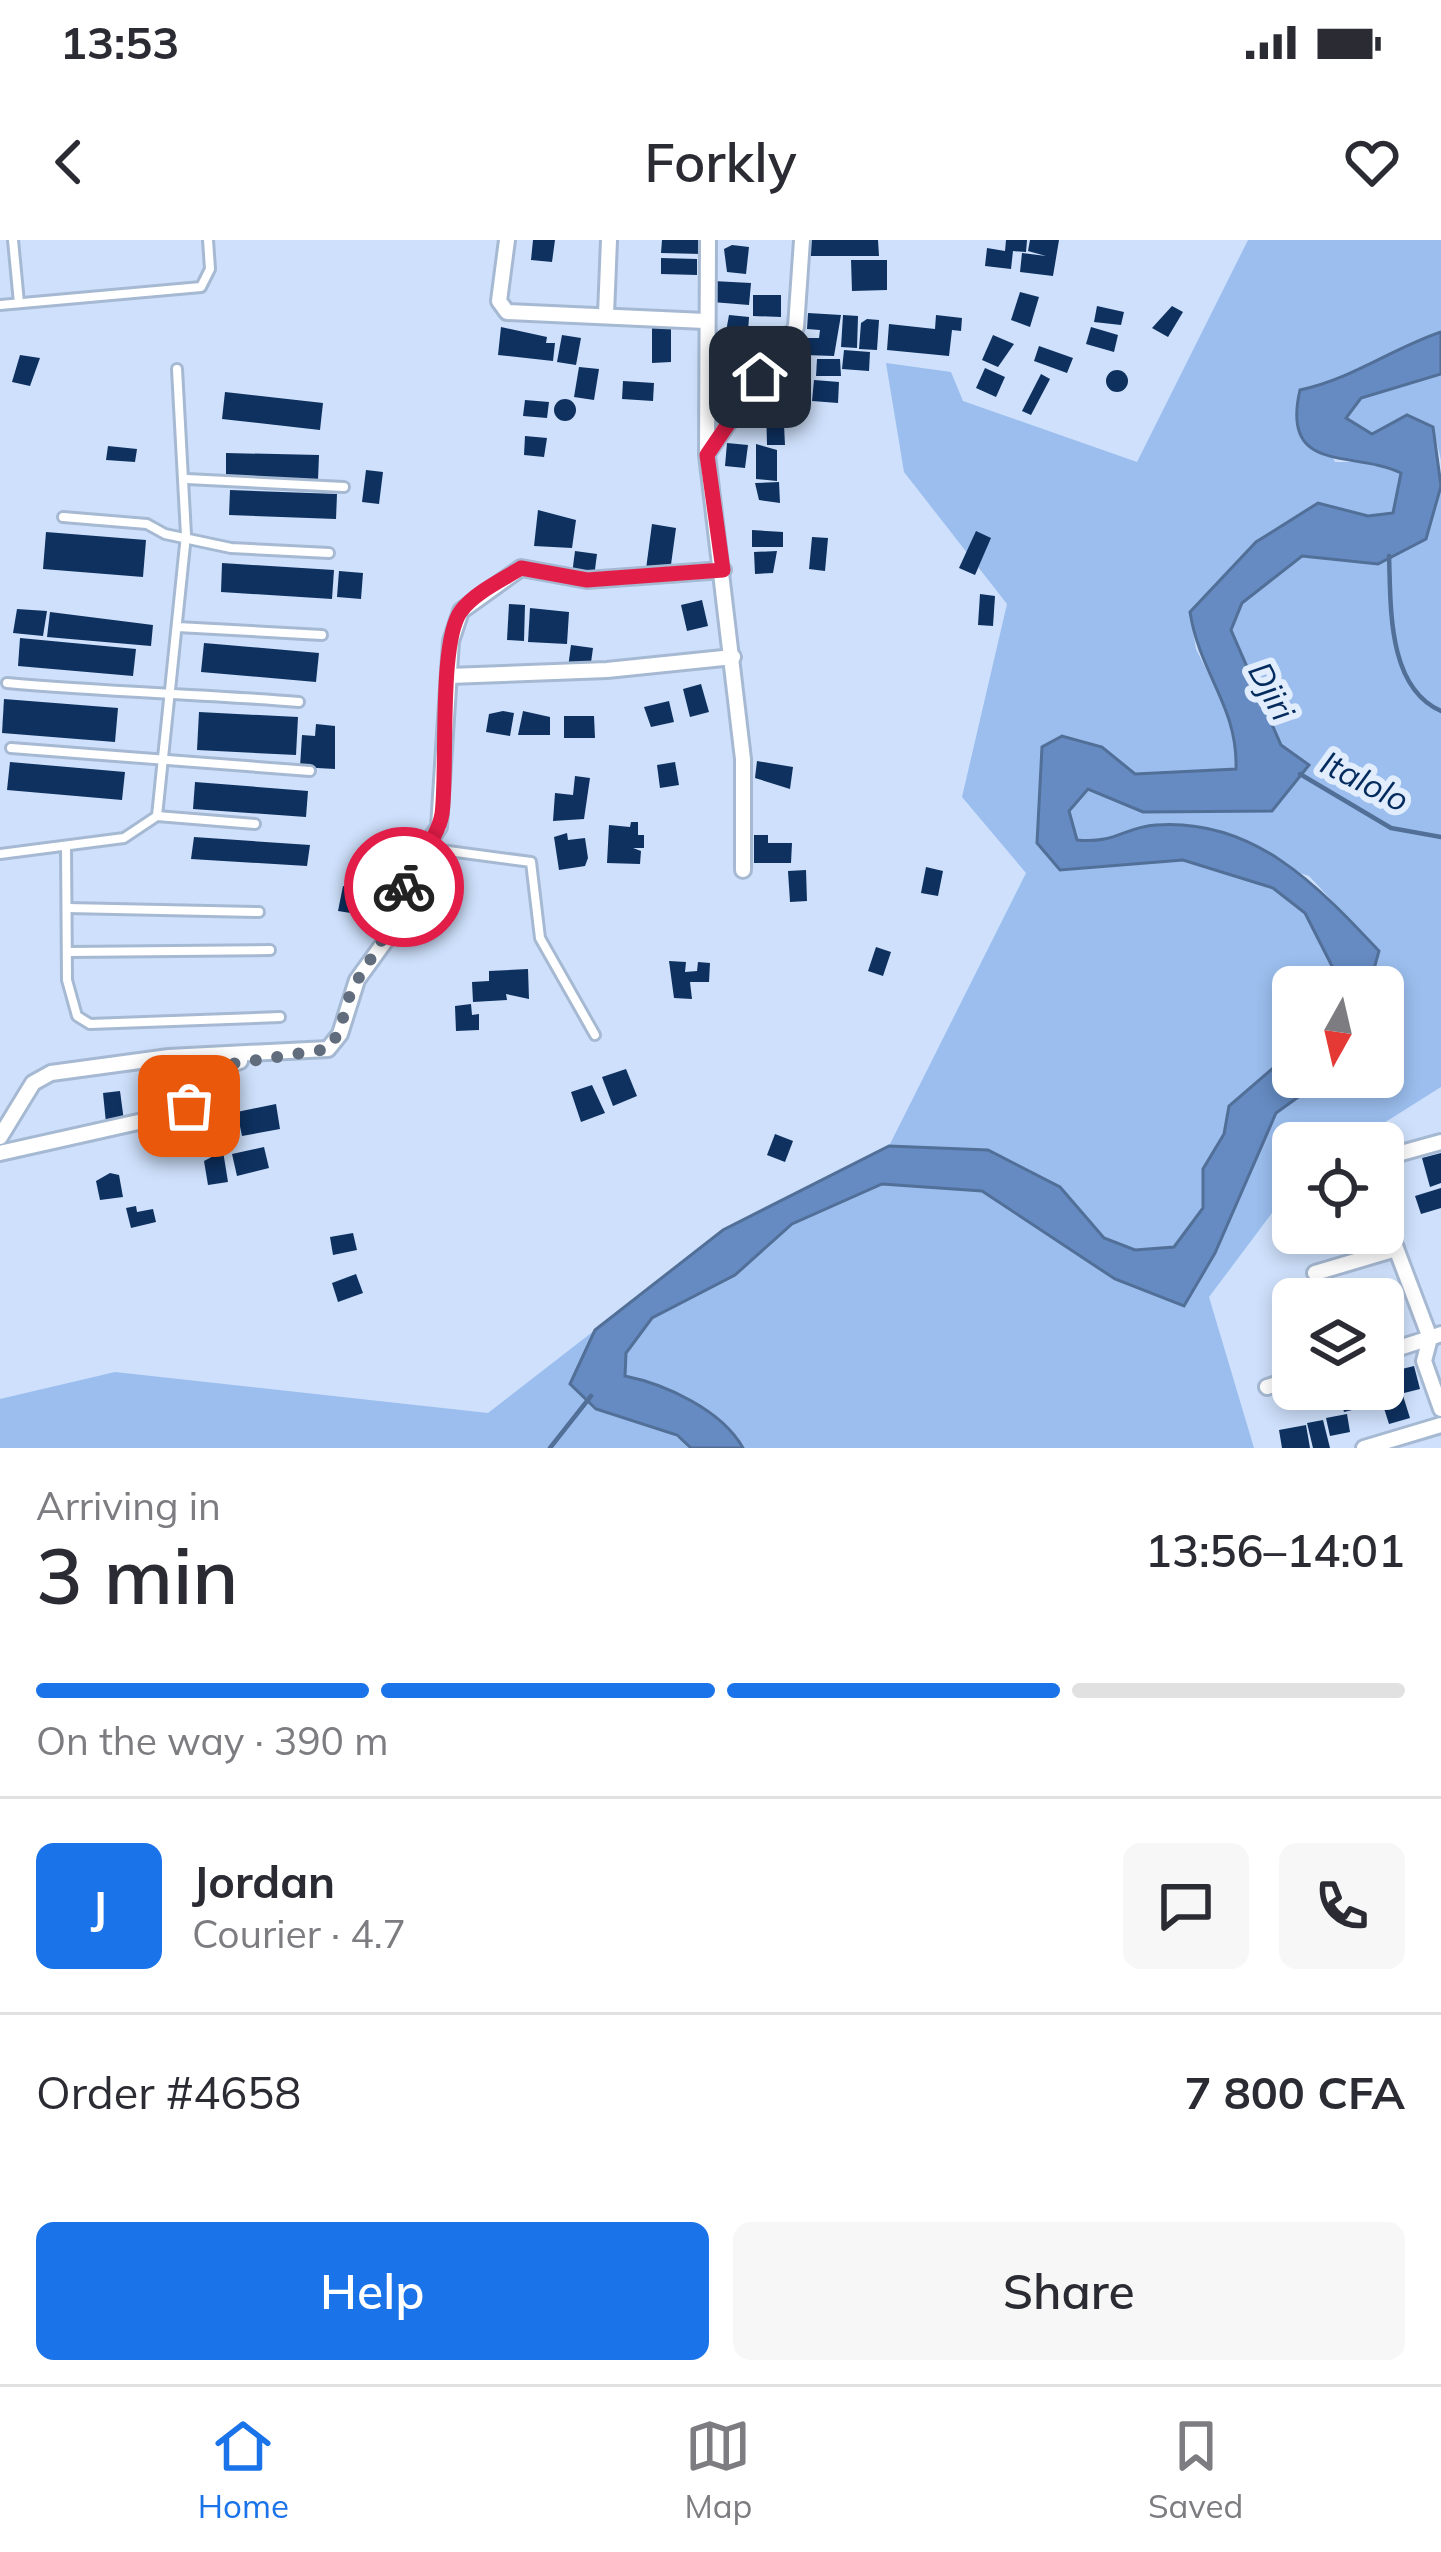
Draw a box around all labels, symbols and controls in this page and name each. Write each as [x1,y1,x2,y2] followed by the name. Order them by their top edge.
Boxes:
[60,14,179,70] text: 13:53
[644,128,797,196] text: Forkly
[36,129,102,195] icon: back
[1339,129,1405,195] icon: heart
[709,326,811,428] pin
[727,344,793,410] icon: home
[1240,655,1305,727] water label: Djiri
[1314,741,1416,820] water label: Italolo
[344,827,464,947] courier
[371,854,437,920] icon: bike
[1272,966,1404,1098] north arrow
[1272,966,1404,1410] map controls
[138,1055,240,1157] pin
[156,1073,222,1139] icon: bag
[1272,1122,1404,1254] button: locate
[1272,1278,1404,1410] button: layers
[36,1481,221,1530] text: Arriving in
[1145,1522,1405,1578] text: 13:56–14:01
[36,1526,239,1624] text: 3 min
[36,1716,388,1765] text: On the way · 390 m
[1123,1843,1249,1969] button: chat
[1279,1843,1405,1969] button: phone
[192,1853,335,1909] text: Jordan
[91,1878,107,1934] text: J
[192,1909,406,1958] text: Courier · 4.7
[36,2064,301,2120] text: Order #4658
[1184,2064,1405,2120] text: 7 800 CFA
[36,2222,709,2360] button: Help
[733,2222,1405,2360] button: Share
[198,2413,289,2526] tab: Home
[684,2413,752,2526] tab: Map
[1148,2413,1243,2526] tab: Saved

